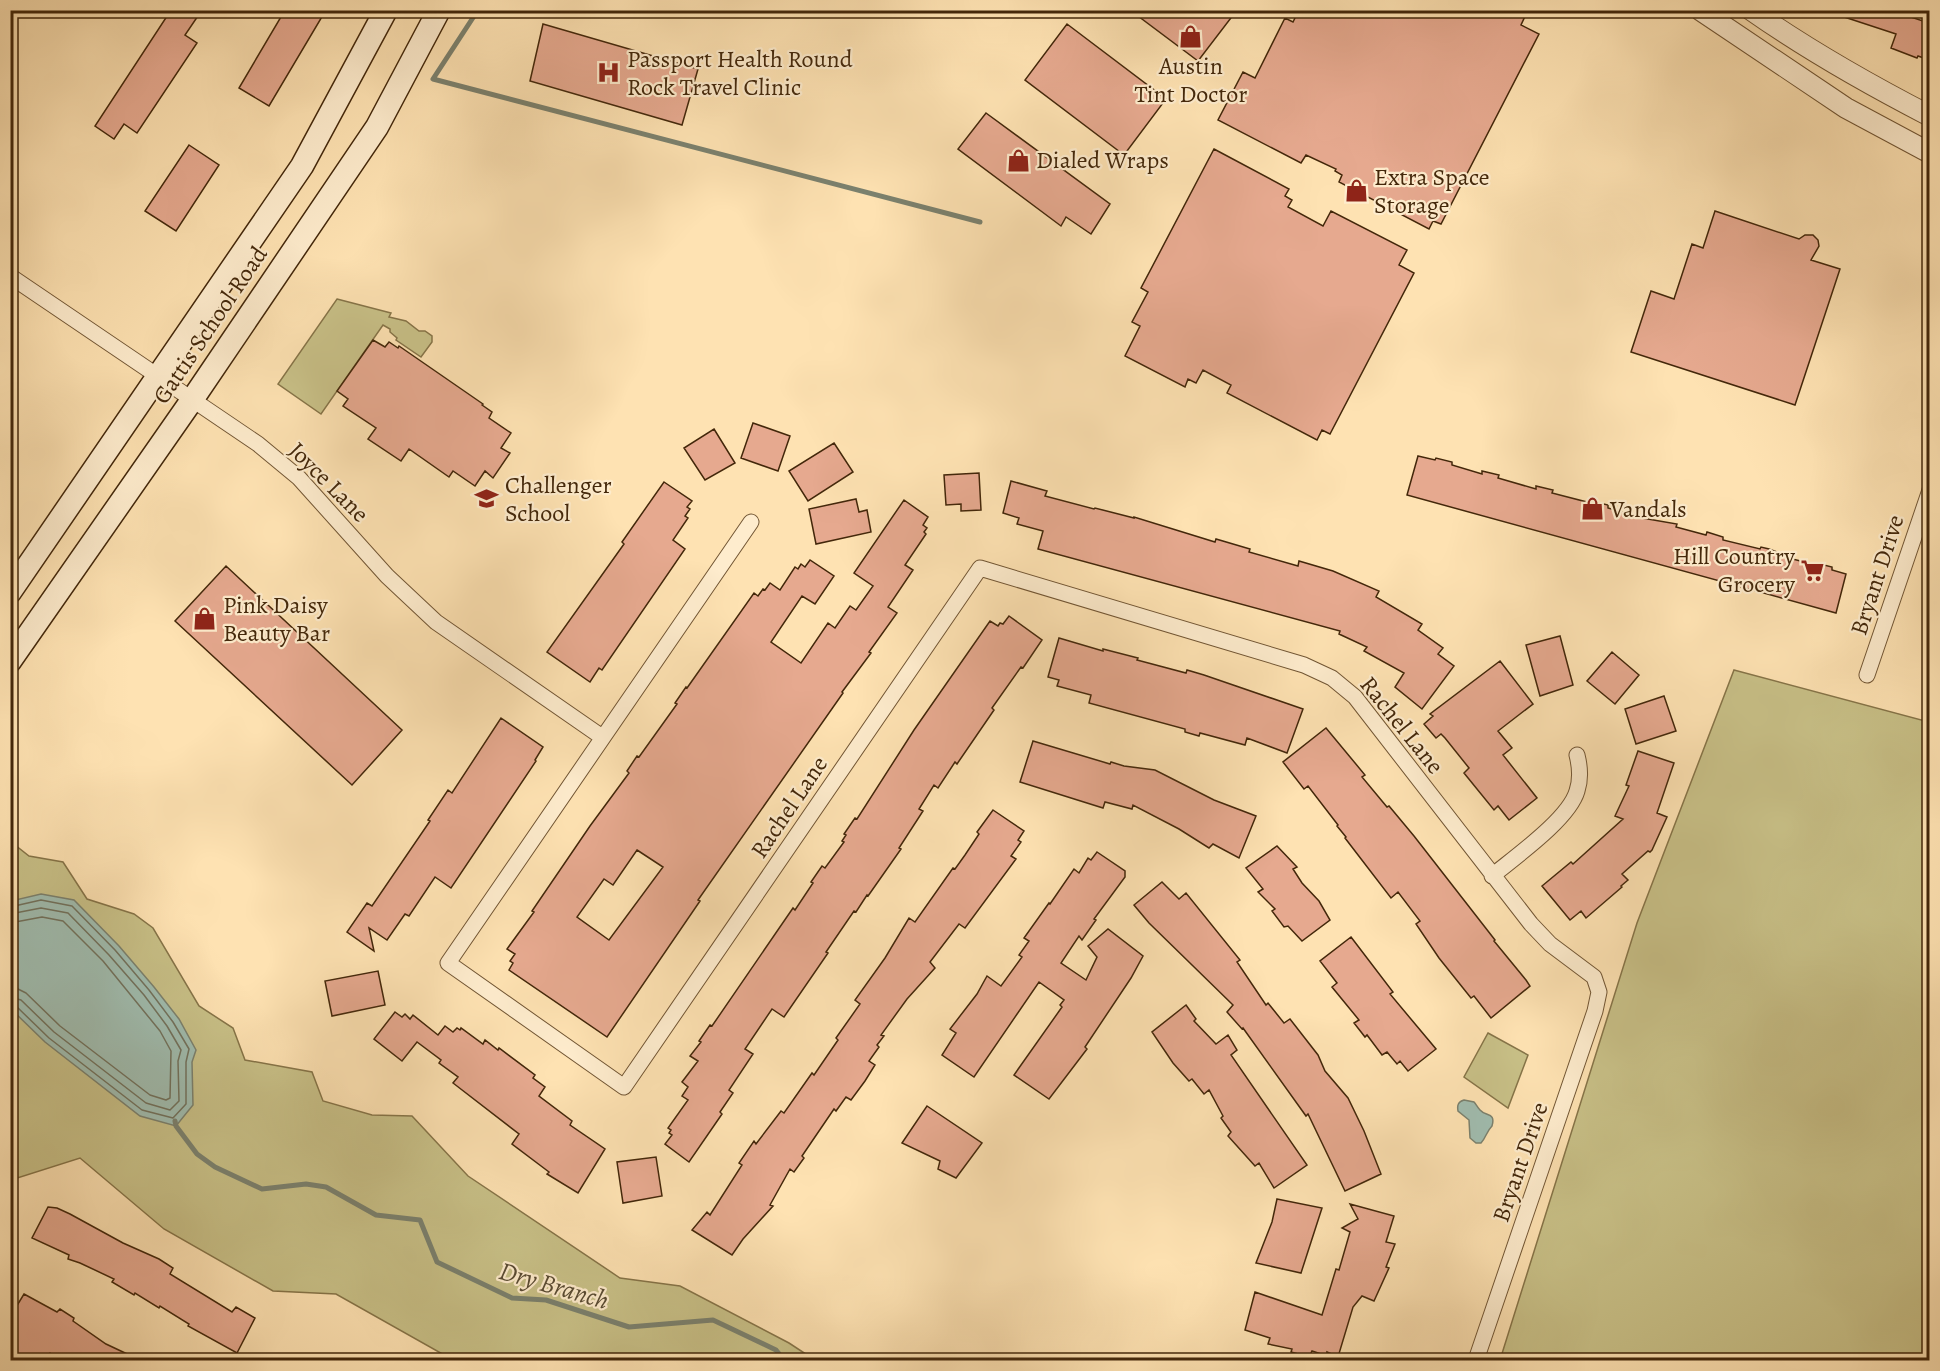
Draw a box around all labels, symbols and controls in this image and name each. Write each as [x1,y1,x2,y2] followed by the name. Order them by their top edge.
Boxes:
[1178,23,1204,49] shop icon: Austin Tint Doctor
[627,43,853,103] place label: Passport Health Round Rock Travel Clinic
[1134,50,1248,110] place label: Austin Tint Doctor
[596,60,622,86] hospital icon: Passport Health Round Rock Travel Clinic
[1036,144,1169,176] place label: Dialed Wraps
[1005,147,1031,173] shop icon: Dialed Wraps
[1374,161,1490,221] place label: Extra Space Storage
[1343,178,1369,204] shop icon: Extra Space Storage
[145,240,275,410] street label: Gattis School Road
[282,435,376,529] street label: Joyce Lane
[505,469,612,529] place label: Challenger School
[474,486,500,512] school or university icon: Challenger School
[1609,493,1687,525] place label: Vandals
[1579,496,1605,522] shop icon: Vandals
[1842,511,1912,639] street label: Bryant Drive
[1673,540,1795,600] place label: Hill Country Grocery
[1800,557,1826,583] supermarket icon: Hill Country Grocery
[223,589,330,649] place label: Pink Daisy Beauty Bar
[192,606,218,632] shop icon: Pink Daisy Beauty Bar
[1353,669,1451,781] street label: Rachel Lane
[743,750,835,864] street label: Rachel Lane
[1485,1098,1555,1226] street label: Bryant Drive
[495,1253,613,1318] water label: Dry Branch

